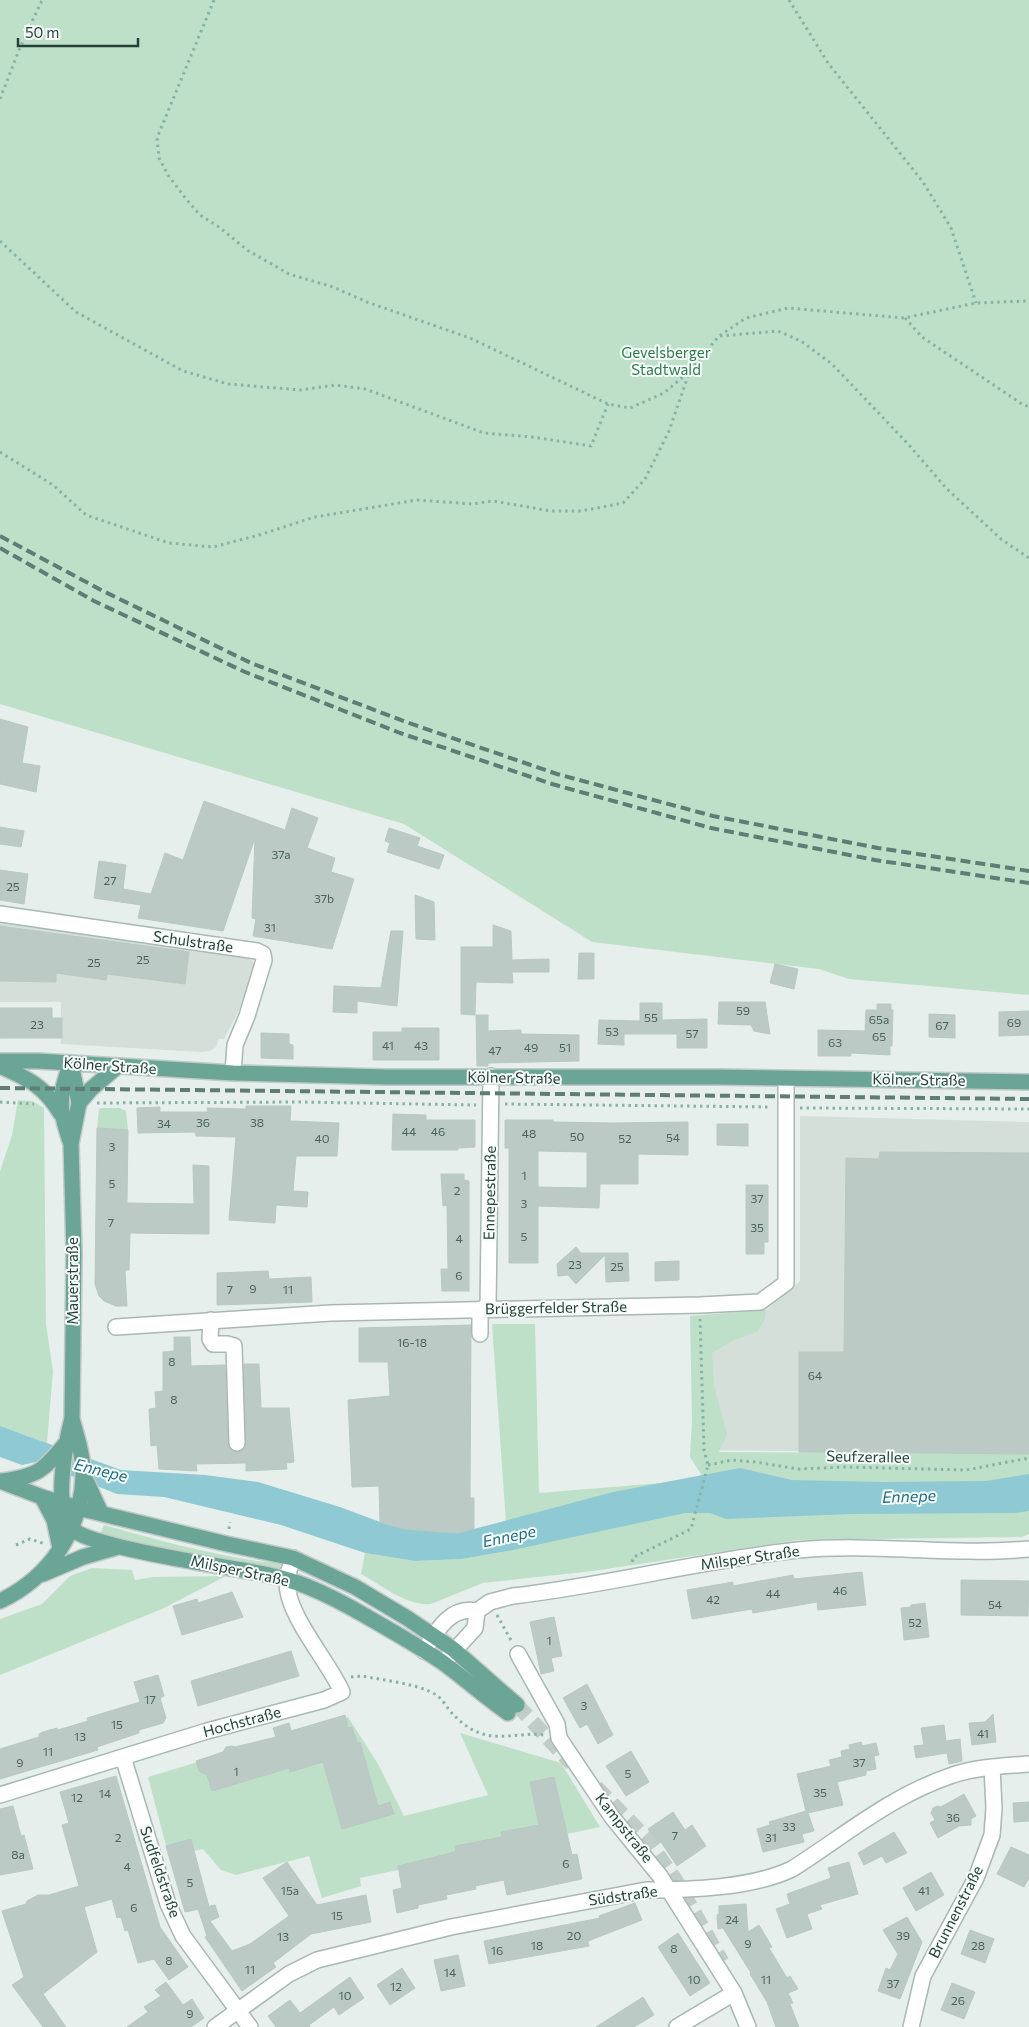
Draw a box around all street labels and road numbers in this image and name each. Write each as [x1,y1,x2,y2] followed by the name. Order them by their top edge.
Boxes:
[152,926,234,956] street label: Schulstraße
[63,1053,157,1077] street label: Kölner Straße
[467,1067,561,1087] street label: Kölner Straße
[872,1069,966,1089] street label: Kölner Straße
[479,1146,499,1240] street label: Ennepestraße
[63,1237,81,1325] street label: Mauerstraße
[485,1297,627,1317] street label: Brüggerfelder Straße
[826,1446,910,1466] street label: Seufzerallee
[699,1541,801,1573] street label: Milsper Straße
[189,1551,291,1589] street label: Milsper Straße
[201,1702,283,1740] street label: Hochstraße
[592,1789,658,1866] street label: Kampstraße
[137,1824,185,1920] street label: Sudfeldstraße
[924,1862,986,1961] street label: Brunnenstraße
[587,1881,659,1909] street label: Südstraße

